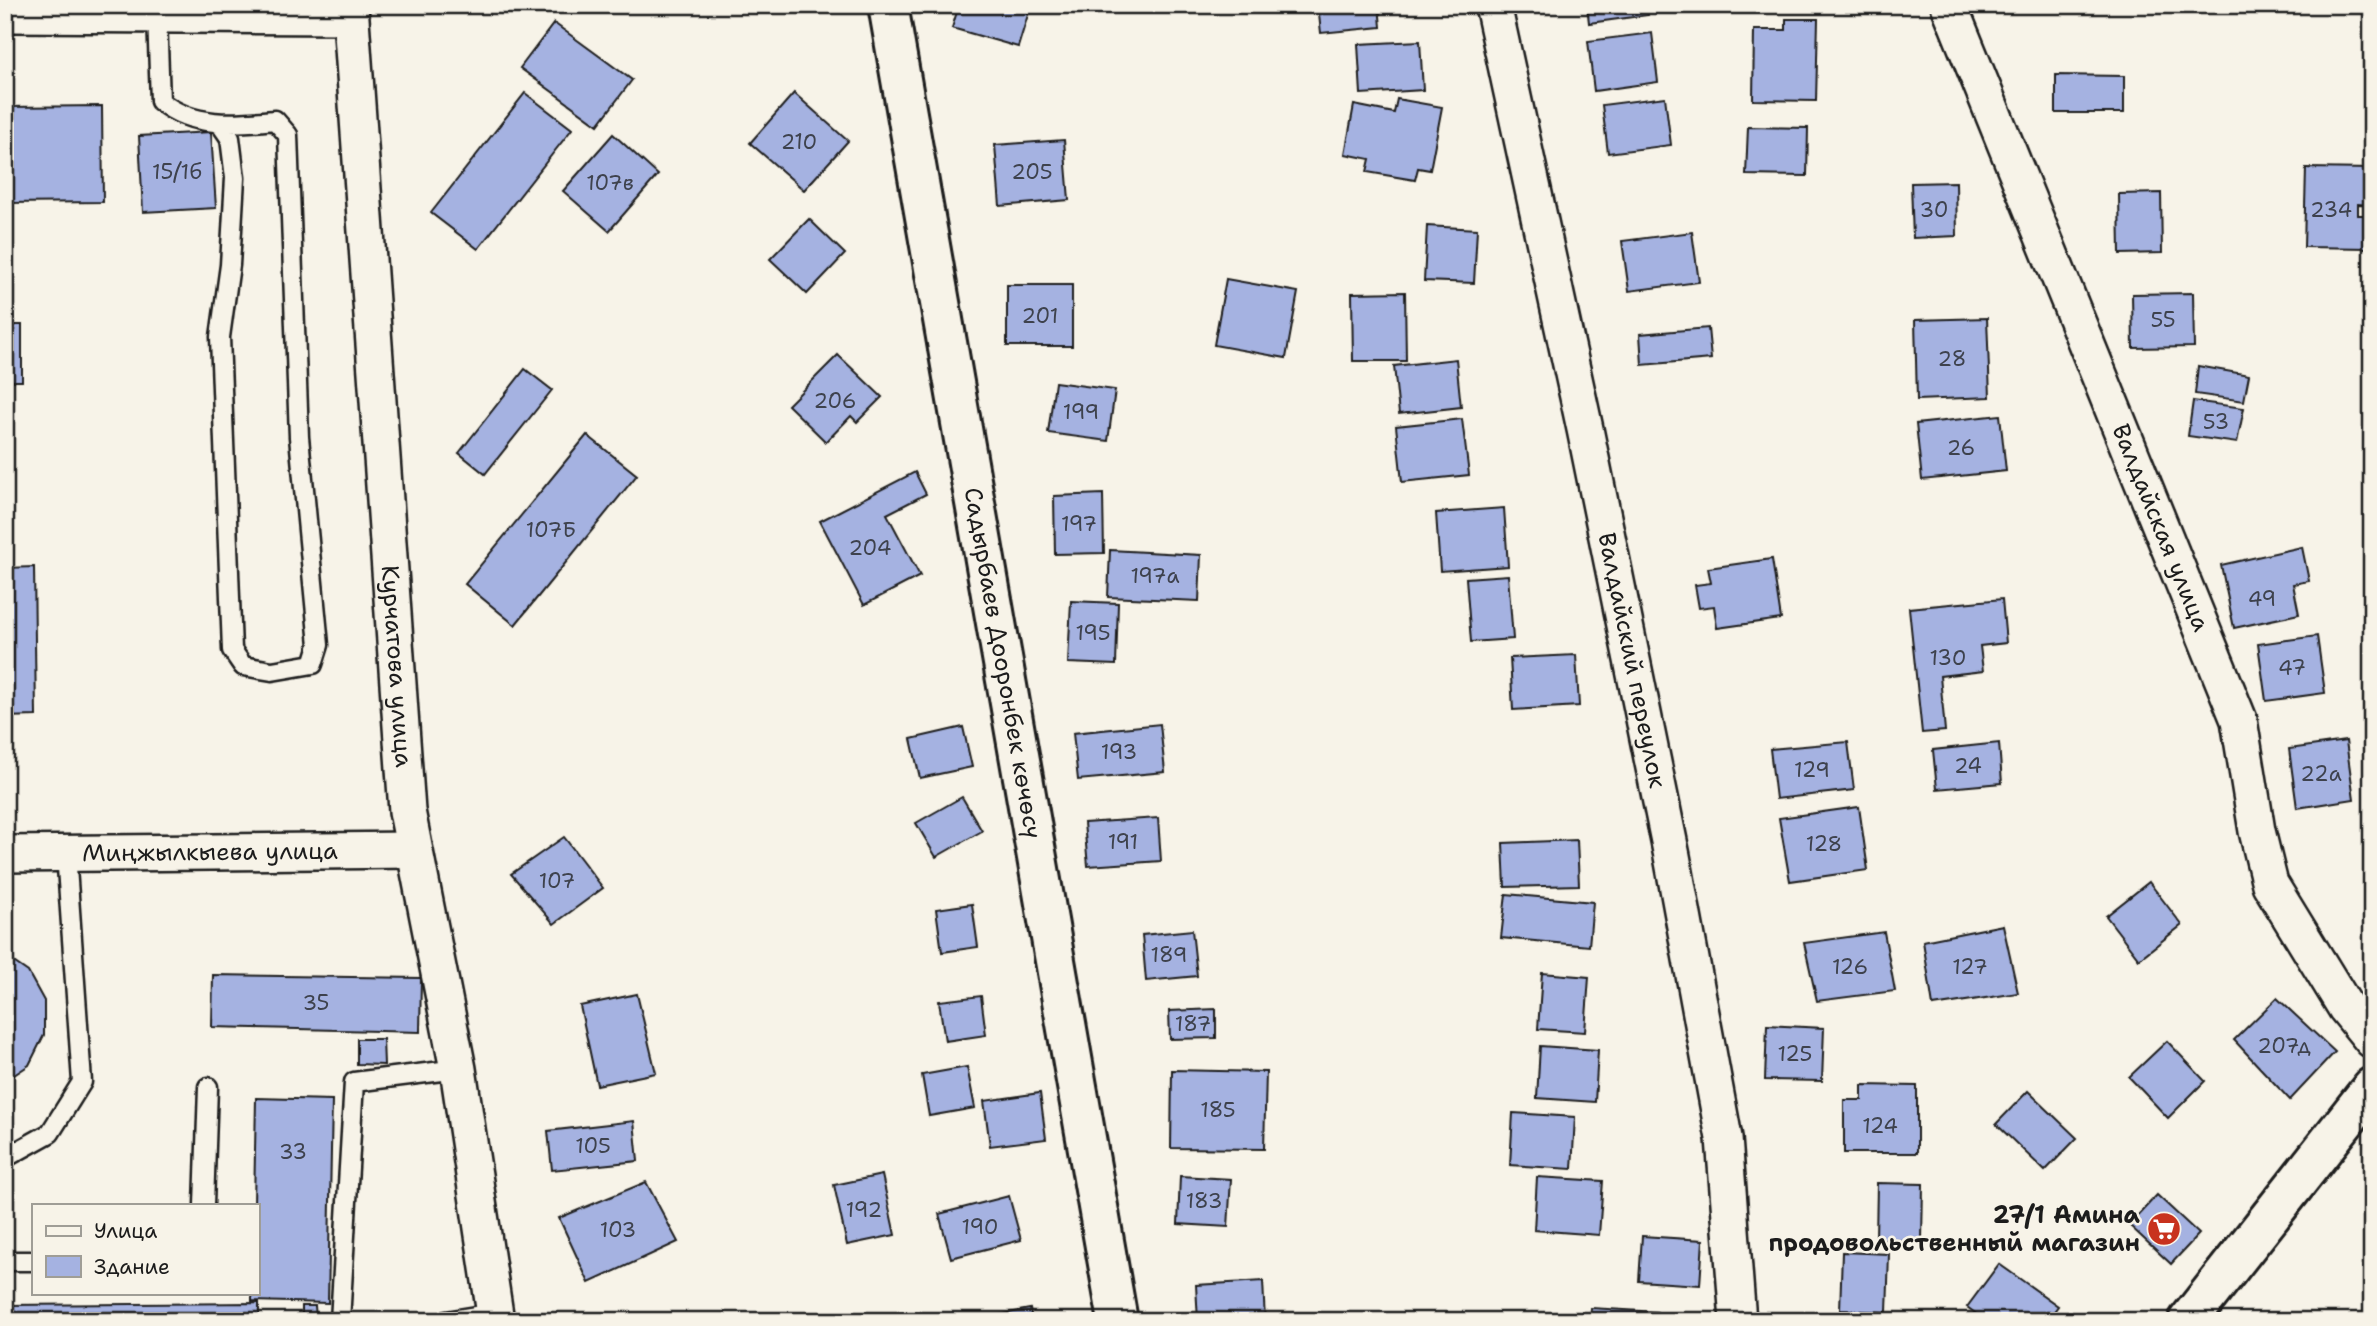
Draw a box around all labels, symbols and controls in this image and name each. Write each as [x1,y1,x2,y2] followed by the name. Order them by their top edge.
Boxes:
[781,128,817,156] house number: 210
[152,158,202,186] house number: 15/1б
[1011,158,1053,186] house number: 205
[586,169,634,197] house number: 107в
[1919,196,1949,224] house number: 30
[2310,196,2352,224] house number: 234
[1022,302,1058,330] house number: 201
[2150,306,2176,334] house number: 55
[1938,345,1966,373] house number: 28
[813,387,857,415] house number: 206
[1063,398,1099,426] house number: 199
[2203,408,2229,436] house number: 53
[2105,419,2217,636] street label: Валдайская улица
[1947,434,1975,462] house number: 26
[957,485,1049,841] street label: Садырбаев Дооронбек көчөсү
[1061,510,1097,538] house number: 197
[526,516,576,544] house number: 107Б
[1591,530,1674,791] street label: Валдайский переулок
[849,534,891,562] house number: 204
[1130,562,1180,590] house number: 197а
[374,564,420,769] street label: Курчатова улица
[2248,585,2276,613] house number: 49
[1075,619,1111,647] house number: 195
[1930,644,1966,672] house number: 130
[2278,654,2306,682] house number: 47
[1101,738,1137,766] house number: 193
[1954,752,1982,780] house number: 24
[1794,756,1830,784] house number: 129
[2300,760,2342,788] house number: 22а
[1108,828,1138,856] house number: 191
[1806,830,1842,858] house number: 128
[82,835,338,869] street label: Миңжылкыева улица
[539,867,575,895] house number: 107
[1151,941,1187,969] house number: 189
[1832,953,1868,981] house number: 126
[1952,953,1988,981] house number: 127
[303,989,329,1017] house number: 35
[1175,1010,1211,1038] house number: 187
[2257,1032,2311,1060] house number: 207д
[1778,1040,1812,1068] house number: 125
[1200,1096,1236,1124] house number: 185
[1862,1112,1898,1140] house number: 124
[575,1132,611,1160] house number: 105
[279,1138,307,1166] house number: 33
[1186,1187,1222,1215] house number: 183
[846,1196,882,1224] house number: 192
[1768,1199,2141,1259] place label: 27/1 Амина продовольственный магазин
[32,1204,259,1294] legend
[2145,1210,2183,1248] supermarket icon: 27/1 Амина продовольственный магазин
[961,1213,999,1241] house number: 190
[600,1216,636,1244] house number: 103
[94,1217,157,1245] text: Улица
[94,1253,170,1281] text: Здание

